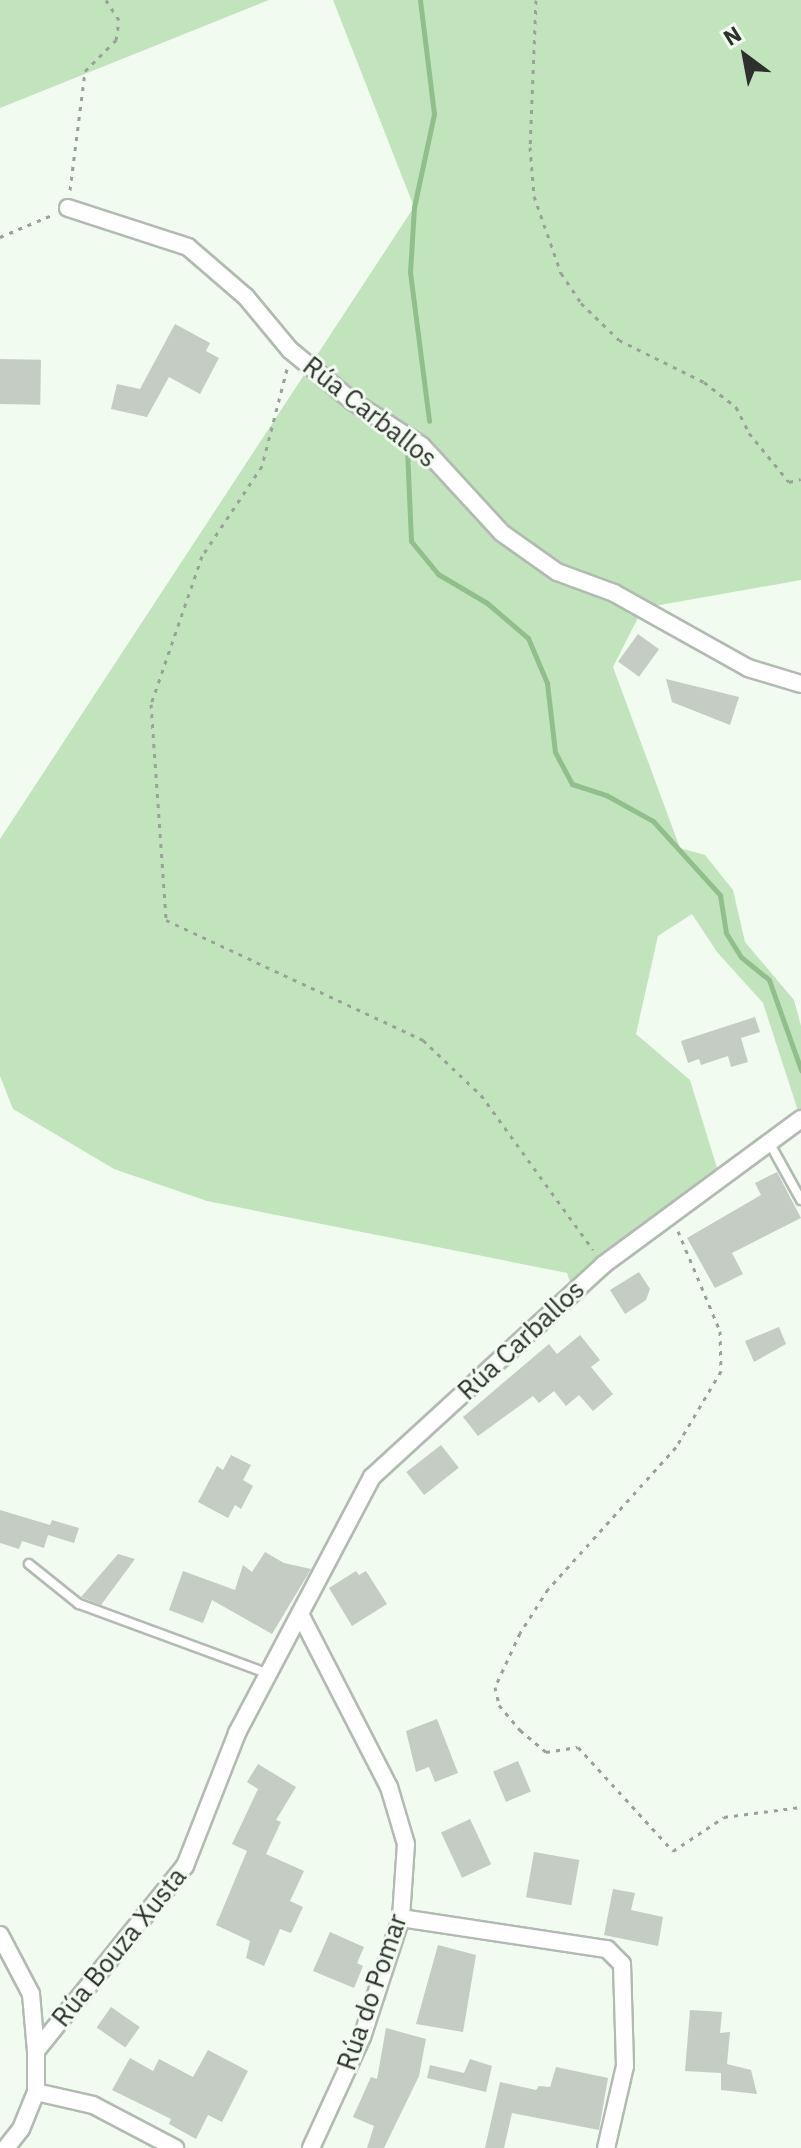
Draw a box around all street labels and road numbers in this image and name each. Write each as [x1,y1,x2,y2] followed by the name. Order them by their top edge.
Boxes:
[297,350,443,474] street label: Rúa Carballos
[451,1274,591,1406] street label: Rúa Carballos
[45,1861,193,2033] street label: Rúa Bouza Xusta
[331,1910,413,2074] street label: Rúa do Pomar

